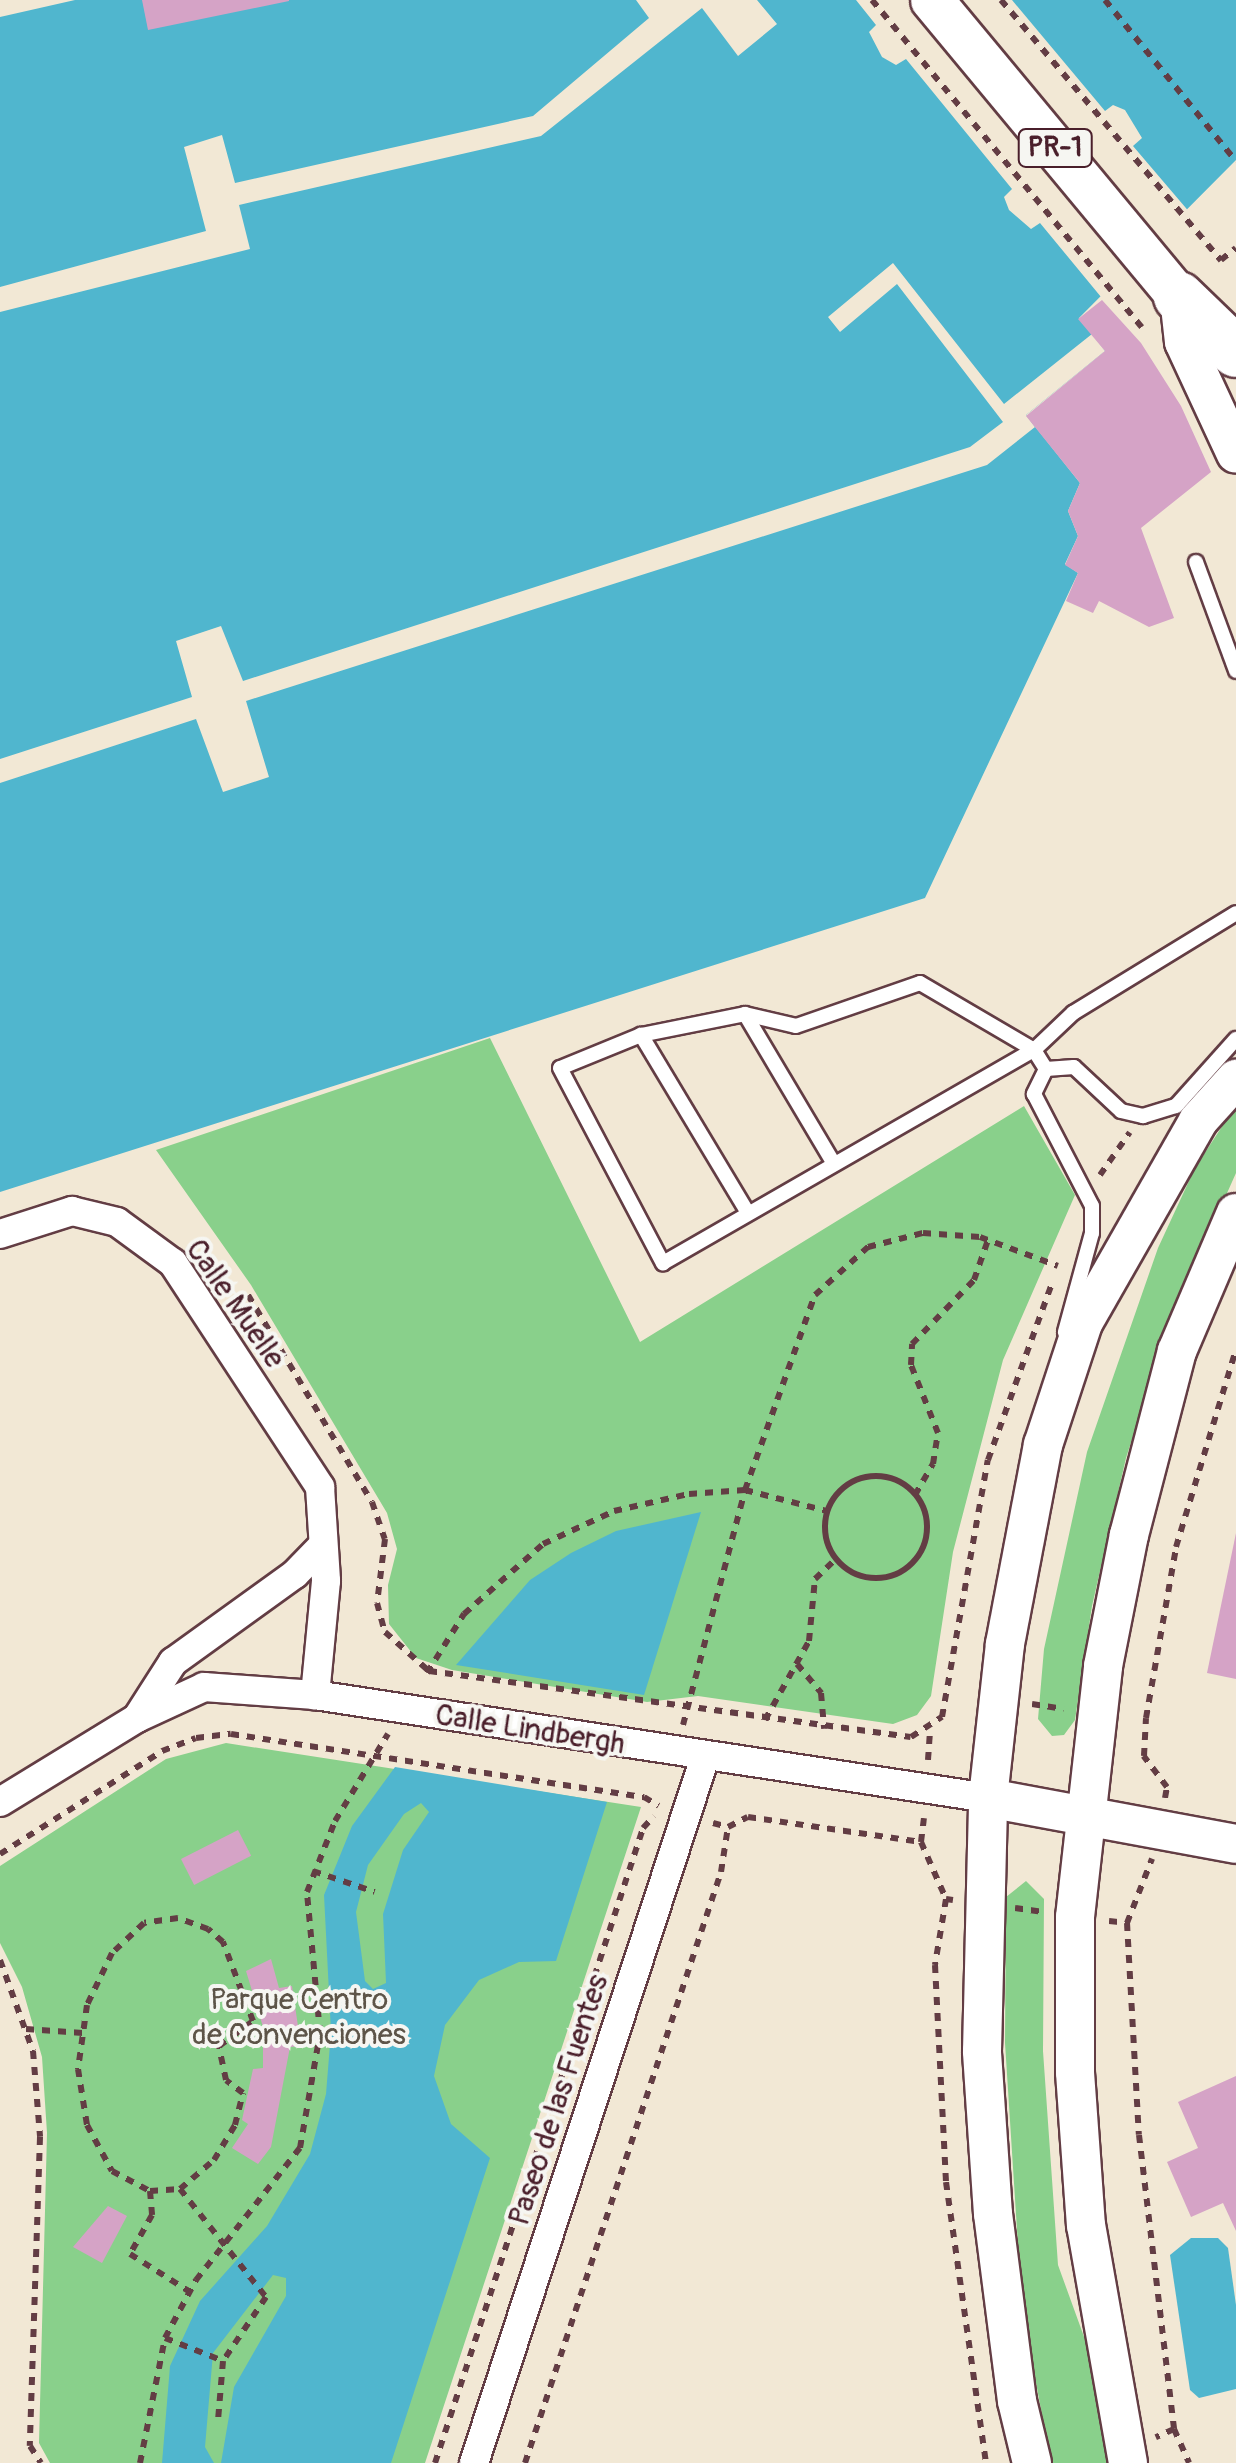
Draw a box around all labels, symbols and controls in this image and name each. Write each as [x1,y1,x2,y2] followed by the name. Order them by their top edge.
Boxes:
[1018,125,1092,171] road number: PR-1
[178,1233,292,1375] street label: Calle Muelle
[433,1697,627,1763] street label: Calle Lindbergh
[501,1970,617,2230] street label: Paseo de las Fuentes
[192,1982,406,2052] park label: Parque Centro de Convenciones

